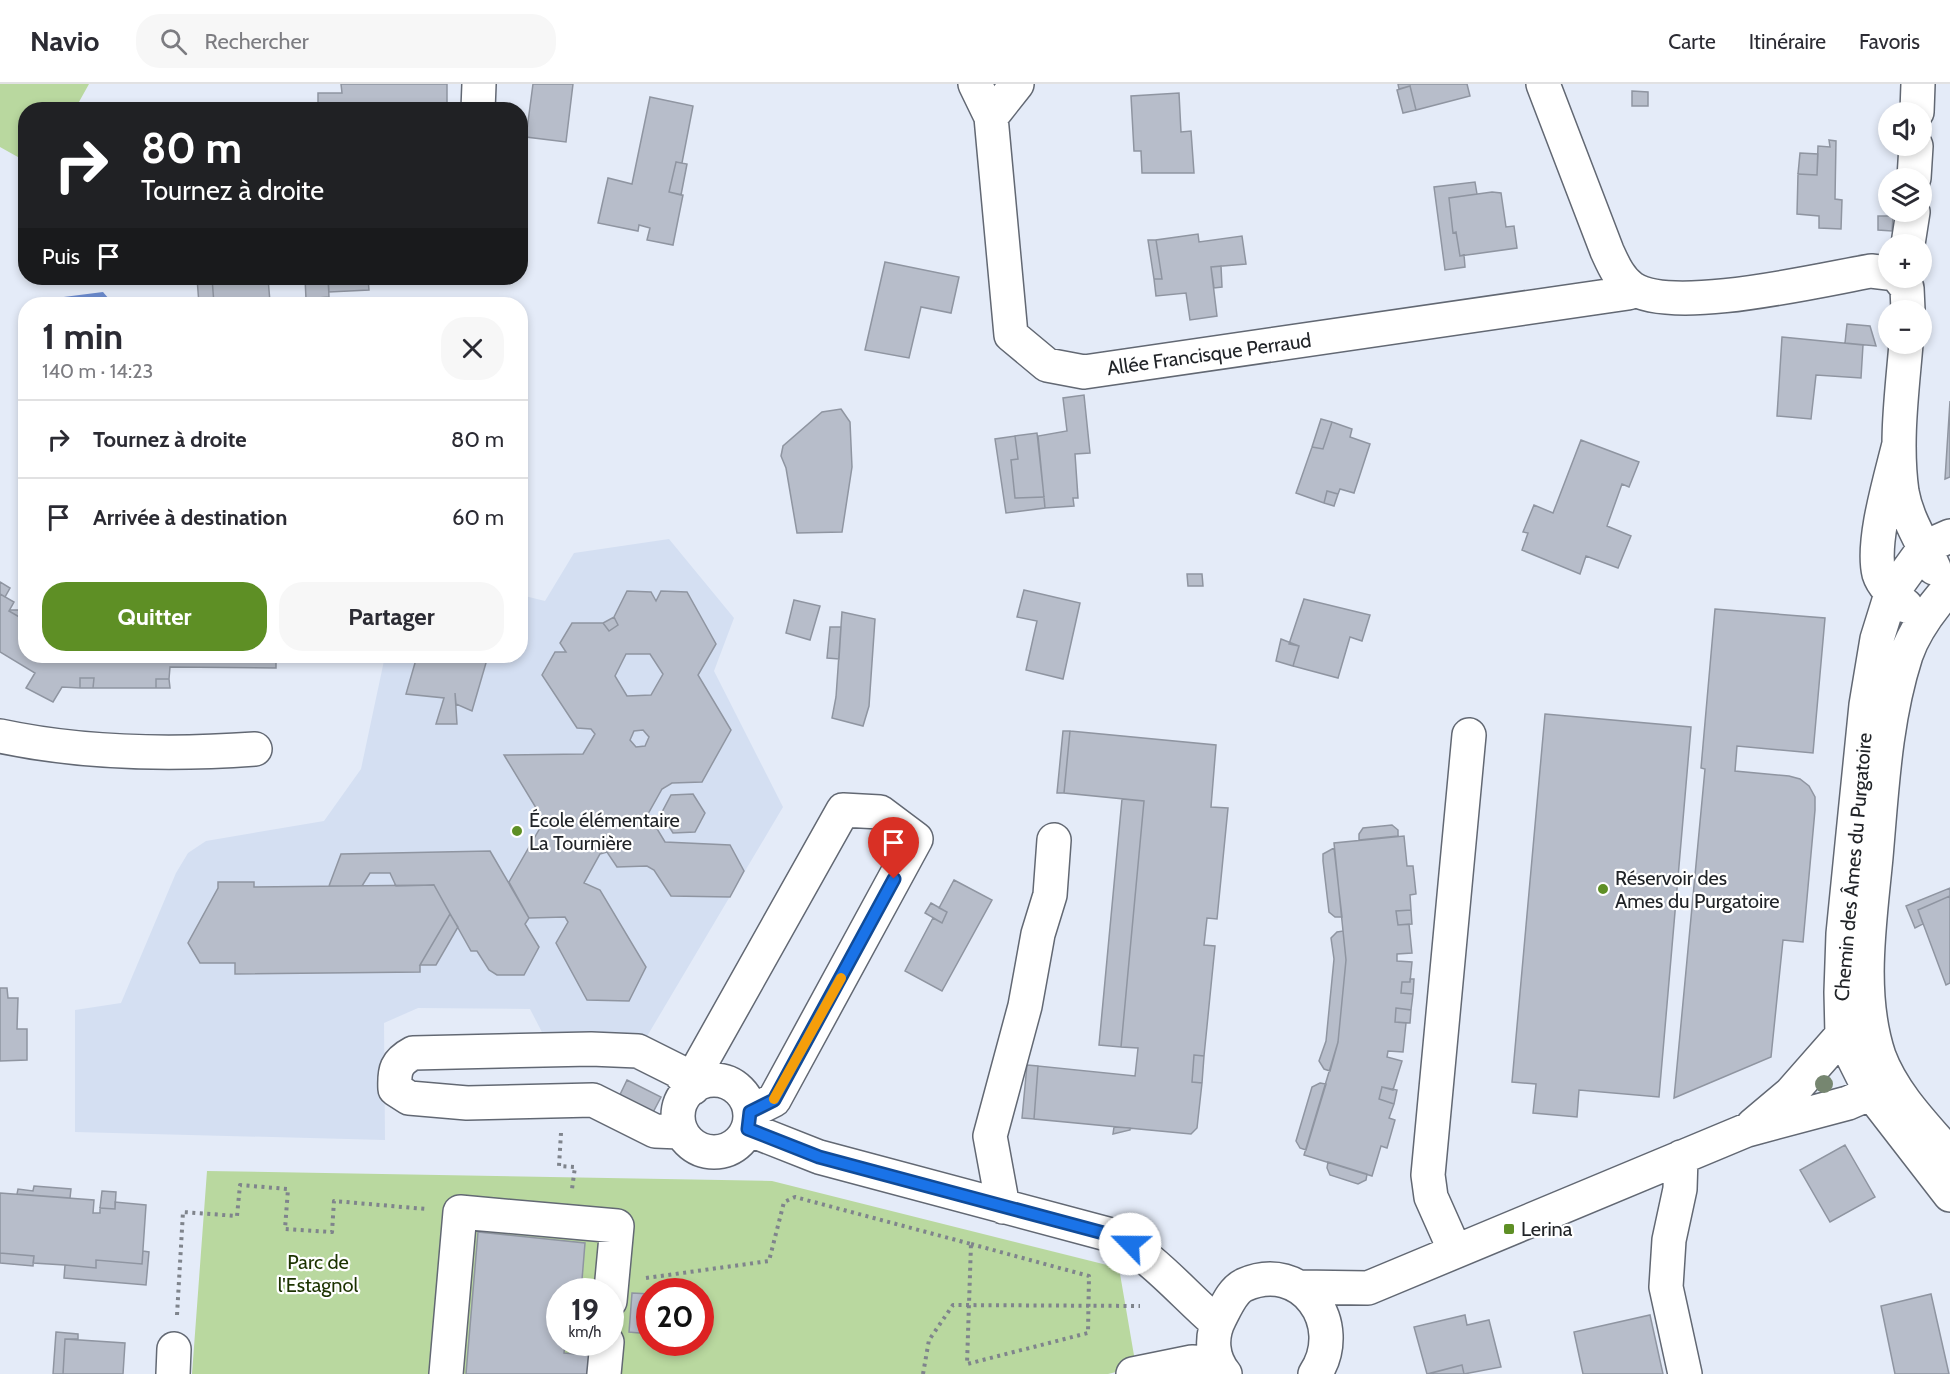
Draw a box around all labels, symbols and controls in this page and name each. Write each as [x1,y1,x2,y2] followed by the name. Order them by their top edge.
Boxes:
[136,14,556,68] search box
[30,24,100,58] text: Navio
[157,25,190,58] icon: search
[205,28,309,55] text: Rechercher
[1668,29,1716,54] text: Carte
[1749,29,1826,54] text: Itinéraire
[1859,29,1920,54] text: Favoris
[1878,102,1932,354] map controls
[1878,102,1932,156] button: sound
[141,122,242,174] text: 80 m
[42,126,120,204] icon: right
[1878,168,1932,222] button: layers
[141,174,324,207] text: Tournez à droite
[1878,234,1932,288] button: +
[92,240,125,273] icon: arrive
[42,243,80,270] text: Puis
[1878,300,1932,354] button: −
[42,314,123,358] text: 1 min
[441,317,504,380] button: close
[1105,328,1313,380] street label: Allée Francisque Perraud
[42,359,153,383] text: 140 m · 14:23
[42,423,75,456] icon: right
[93,426,247,453] text: Tournez à droite
[451,426,504,453] text: 80 m
[42,501,75,534] icon: arrive
[93,504,287,531] text: Arrivée à destination
[452,504,504,531] text: 60 m
[42,582,267,651] button: Quitter
[279,582,504,651] button: Partager
[1829,732,1877,1002] street label: Chemin des Âmes du Purgatoire
[529,808,680,855] place label: École élémentaire La Tournière
[868,817,919,879] pin
[510,824,524,838] marker: École élémentaire La Tournière
[877,826,910,859] icon: arrive
[1615,866,1780,913] place label: Réservoir des Ames du Purgatoire
[1596,882,1610,896] marker: Réservoir des Ames du Purgatoire
[1098,1212,1162,1276] position arrow
[1521,1217,1573,1241] place label: Lerina
[1502,1222,1516,1236] marker: Lerina
[278,1250,358,1297] park label: Parc de l'Estagnol
[636,1278,714,1356] speed limit sign: 20
[571,1291,599,1328] text: 19
[569,1323,601,1341] text: km/h

